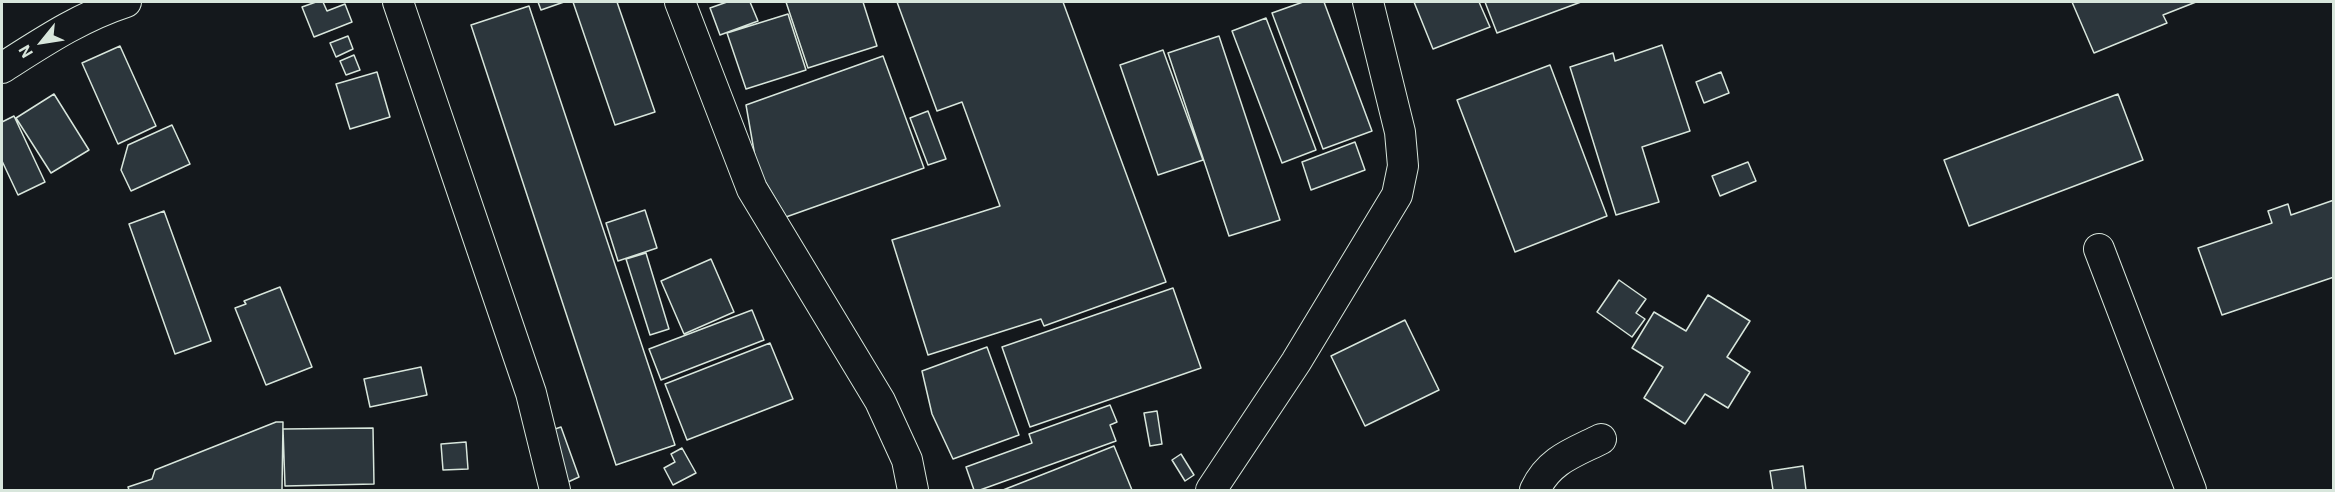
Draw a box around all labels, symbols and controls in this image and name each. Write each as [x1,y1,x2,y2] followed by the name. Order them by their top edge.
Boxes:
[12,12,72,72] north arrow
[15,42,37,61] text: N

